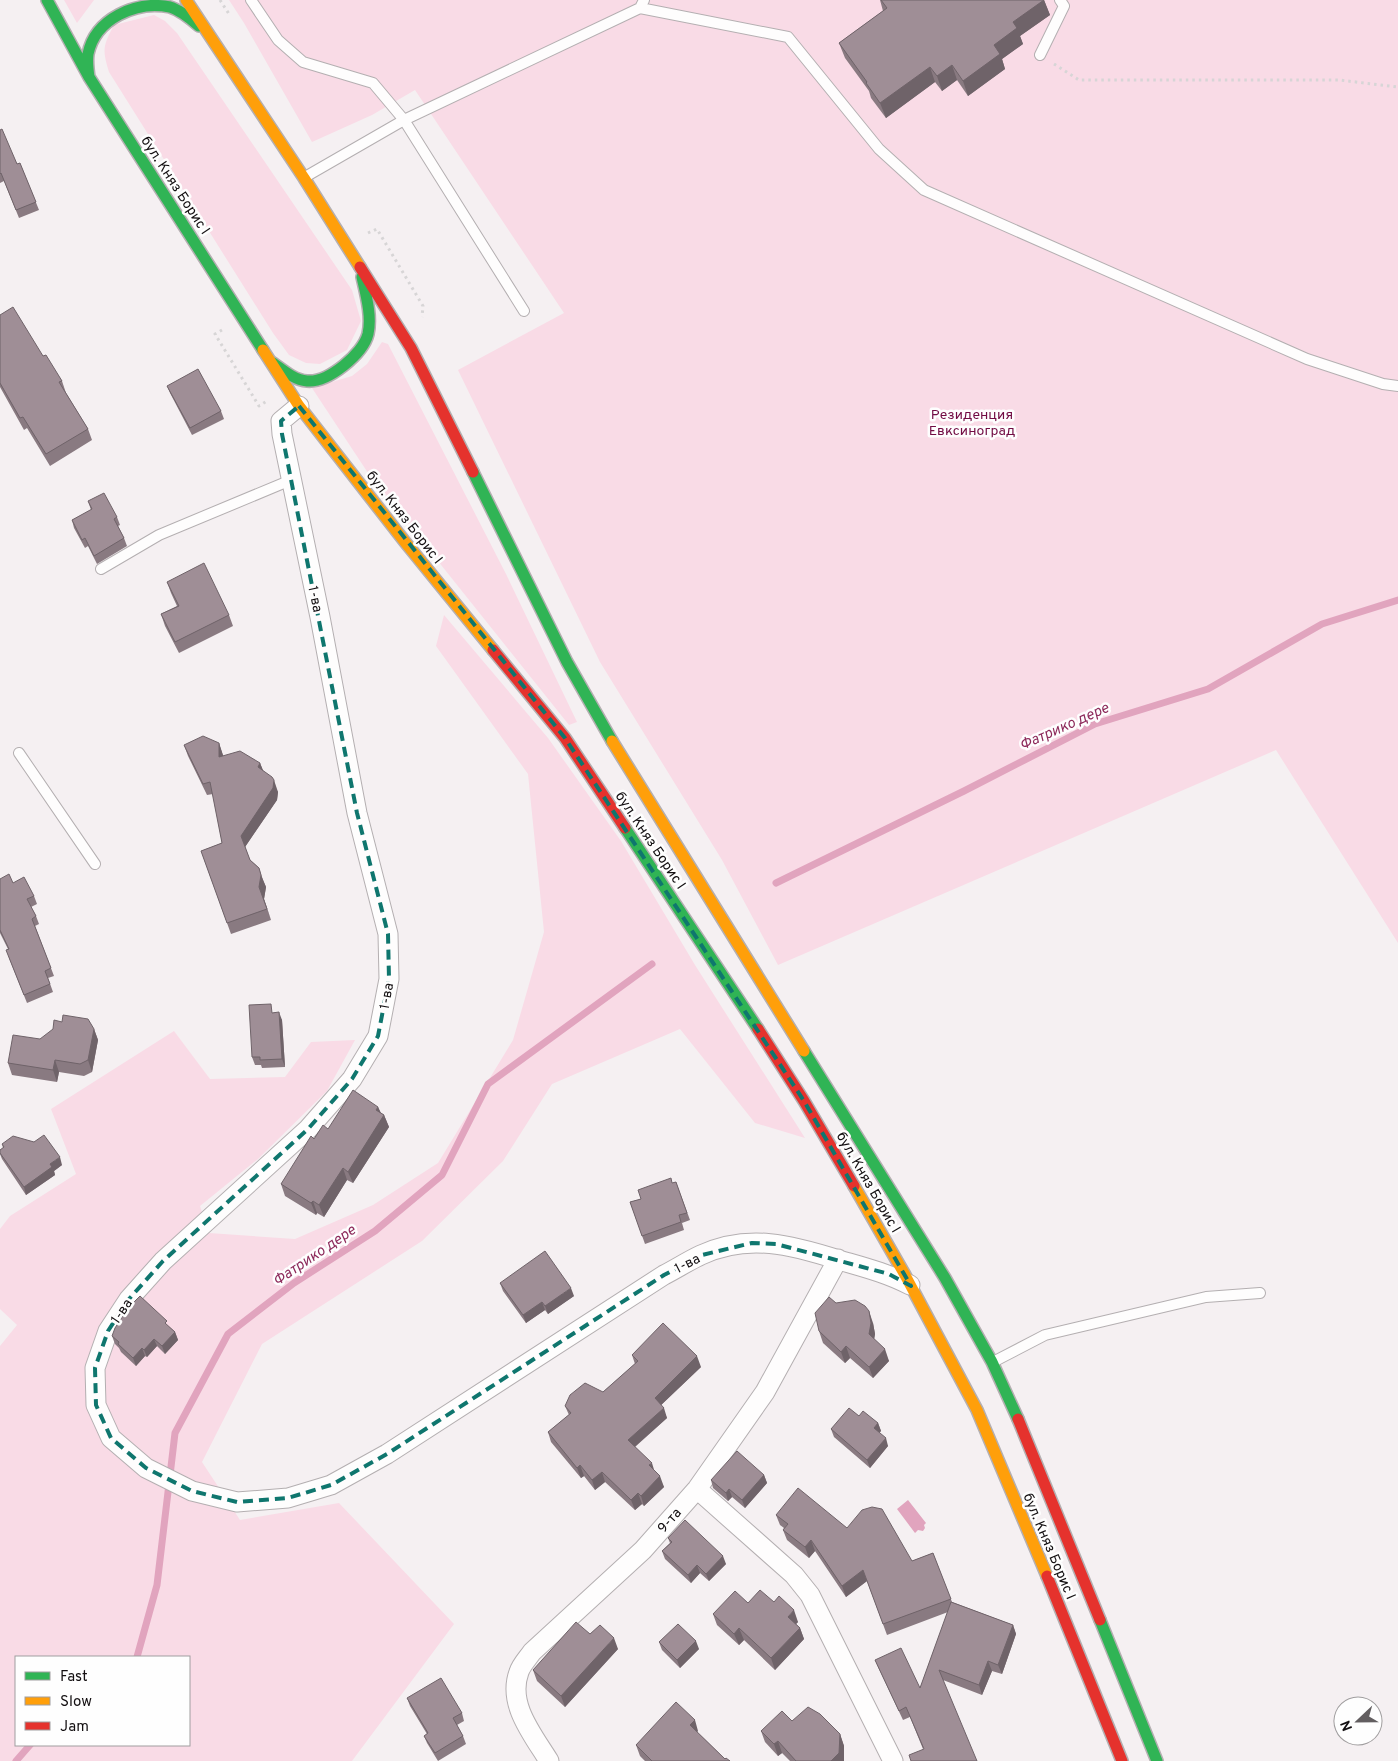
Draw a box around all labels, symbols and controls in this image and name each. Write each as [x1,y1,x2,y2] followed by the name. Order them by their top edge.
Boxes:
[137,133,213,238] street label: бул. Княз Борис I
[929,407,1015,440] park label: Резиденция Евксиноград
[362,468,446,568] street label: бул. Княз Борис I
[303,585,326,614] street label: 1-ва
[1017,699,1113,756] water label: Фатрико дере
[611,789,689,893] street label: бул. Княз Борис I
[377,982,398,1011] street label: 1-ва
[832,1129,904,1236] street label: бул. Княз Борис I
[270,1221,360,1291] water label: Фатрико дере
[672,1251,703,1278] street label: 1-ва
[108,1296,137,1328] street label: 1-ва
[1019,1491,1079,1602] street label: бул. Княз Борис I
[655,1505,686,1537] street label: 9-та
[15,1656,190,1746] legend
[60,1668,88,1687] text: Fast
[60,1693,92,1712] text: Slow
[1333,1696,1383,1746] north arrow
[1338,1717,1357,1733] text: N
[60,1718,89,1737] text: Jam

